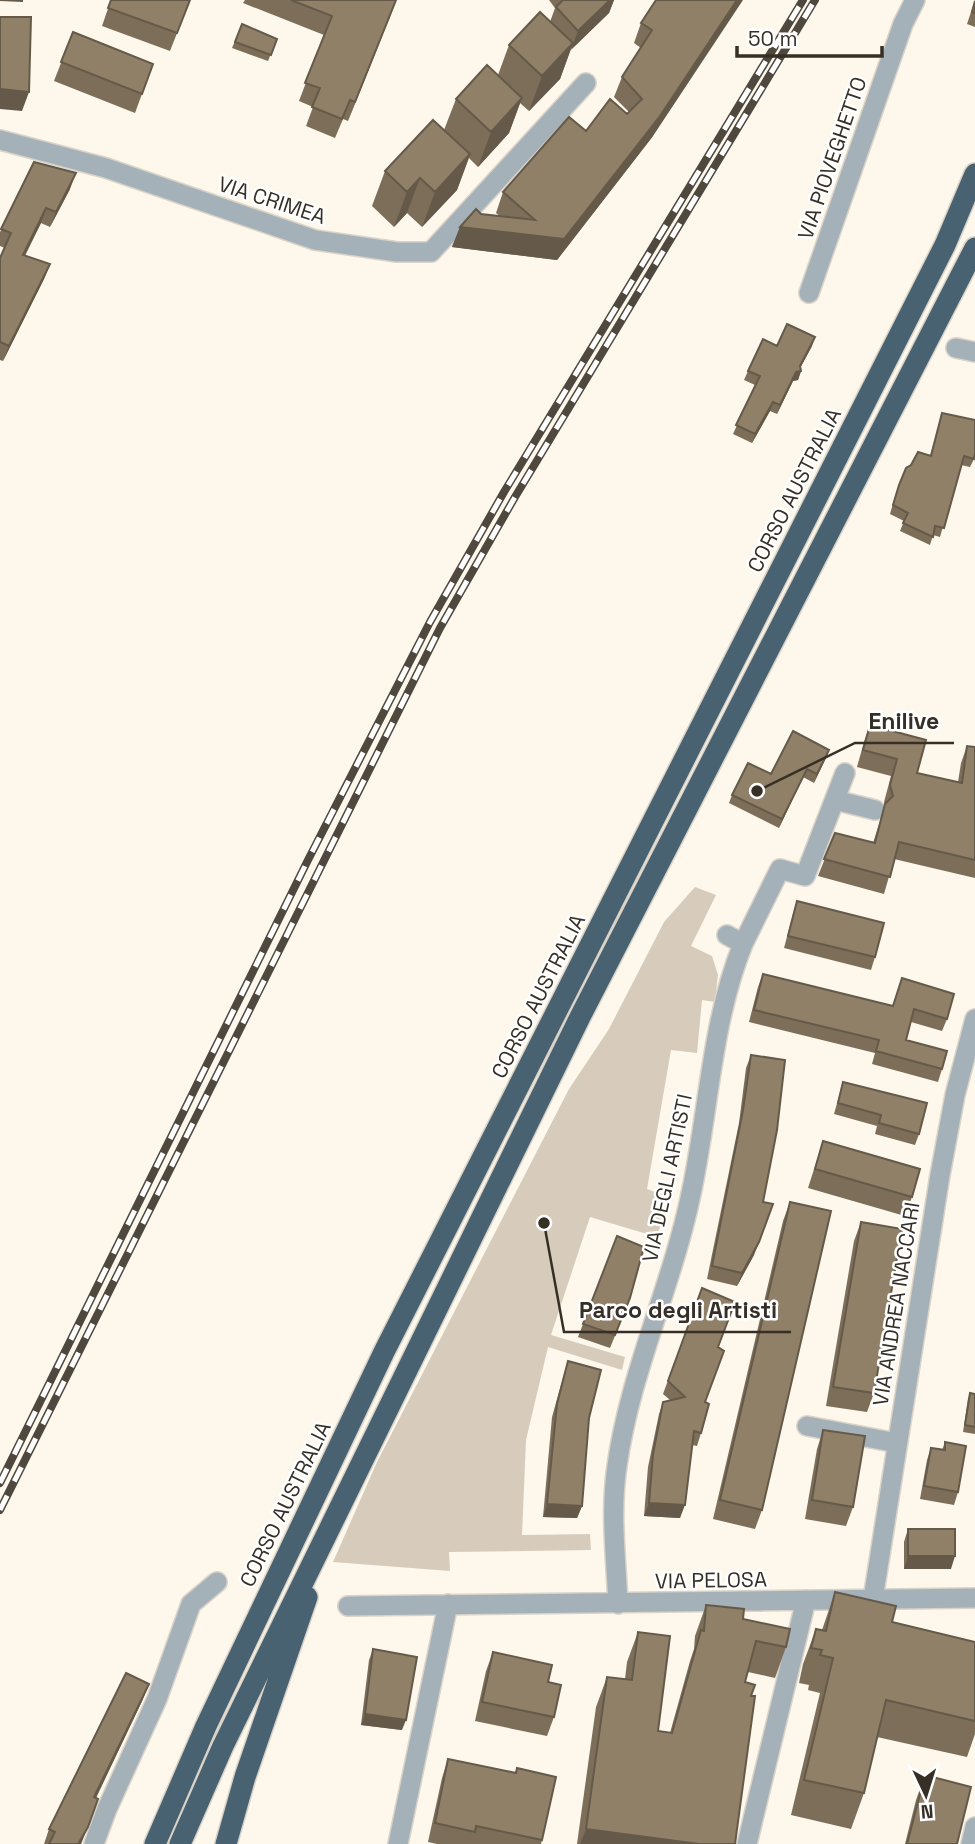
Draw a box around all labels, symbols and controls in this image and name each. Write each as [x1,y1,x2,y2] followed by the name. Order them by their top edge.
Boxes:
[737,14,882,58] scale bar
[748,25,798,52] text: 50 m
[792,73,872,243] street label: VIA PIOVEGHETTO
[215,170,329,230] street label: VIA CRIMEA
[741,403,847,577] street label: CORSO AUSTRALIA
[855,699,954,743] callout: Enilive
[869,706,939,736] text: Enilive
[485,909,591,1083] street label: CORSO AUSTRALIA
[636,1091,698,1265] street label: VIA DEGLI ARTISTI
[867,1200,925,1408] street label: VIA ANDREA NACCARI
[564,1288,791,1332] callout: Parco degli Artisti
[579,1295,777,1325] text: Parco degli Artisti
[233,1417,337,1591] street label: CORSO AUSTRALIA
[655,1566,767,1594] street label: VIA PELOSA
[891,1760,961,1830] north arrow
[920,1799,934,1824] text: N

